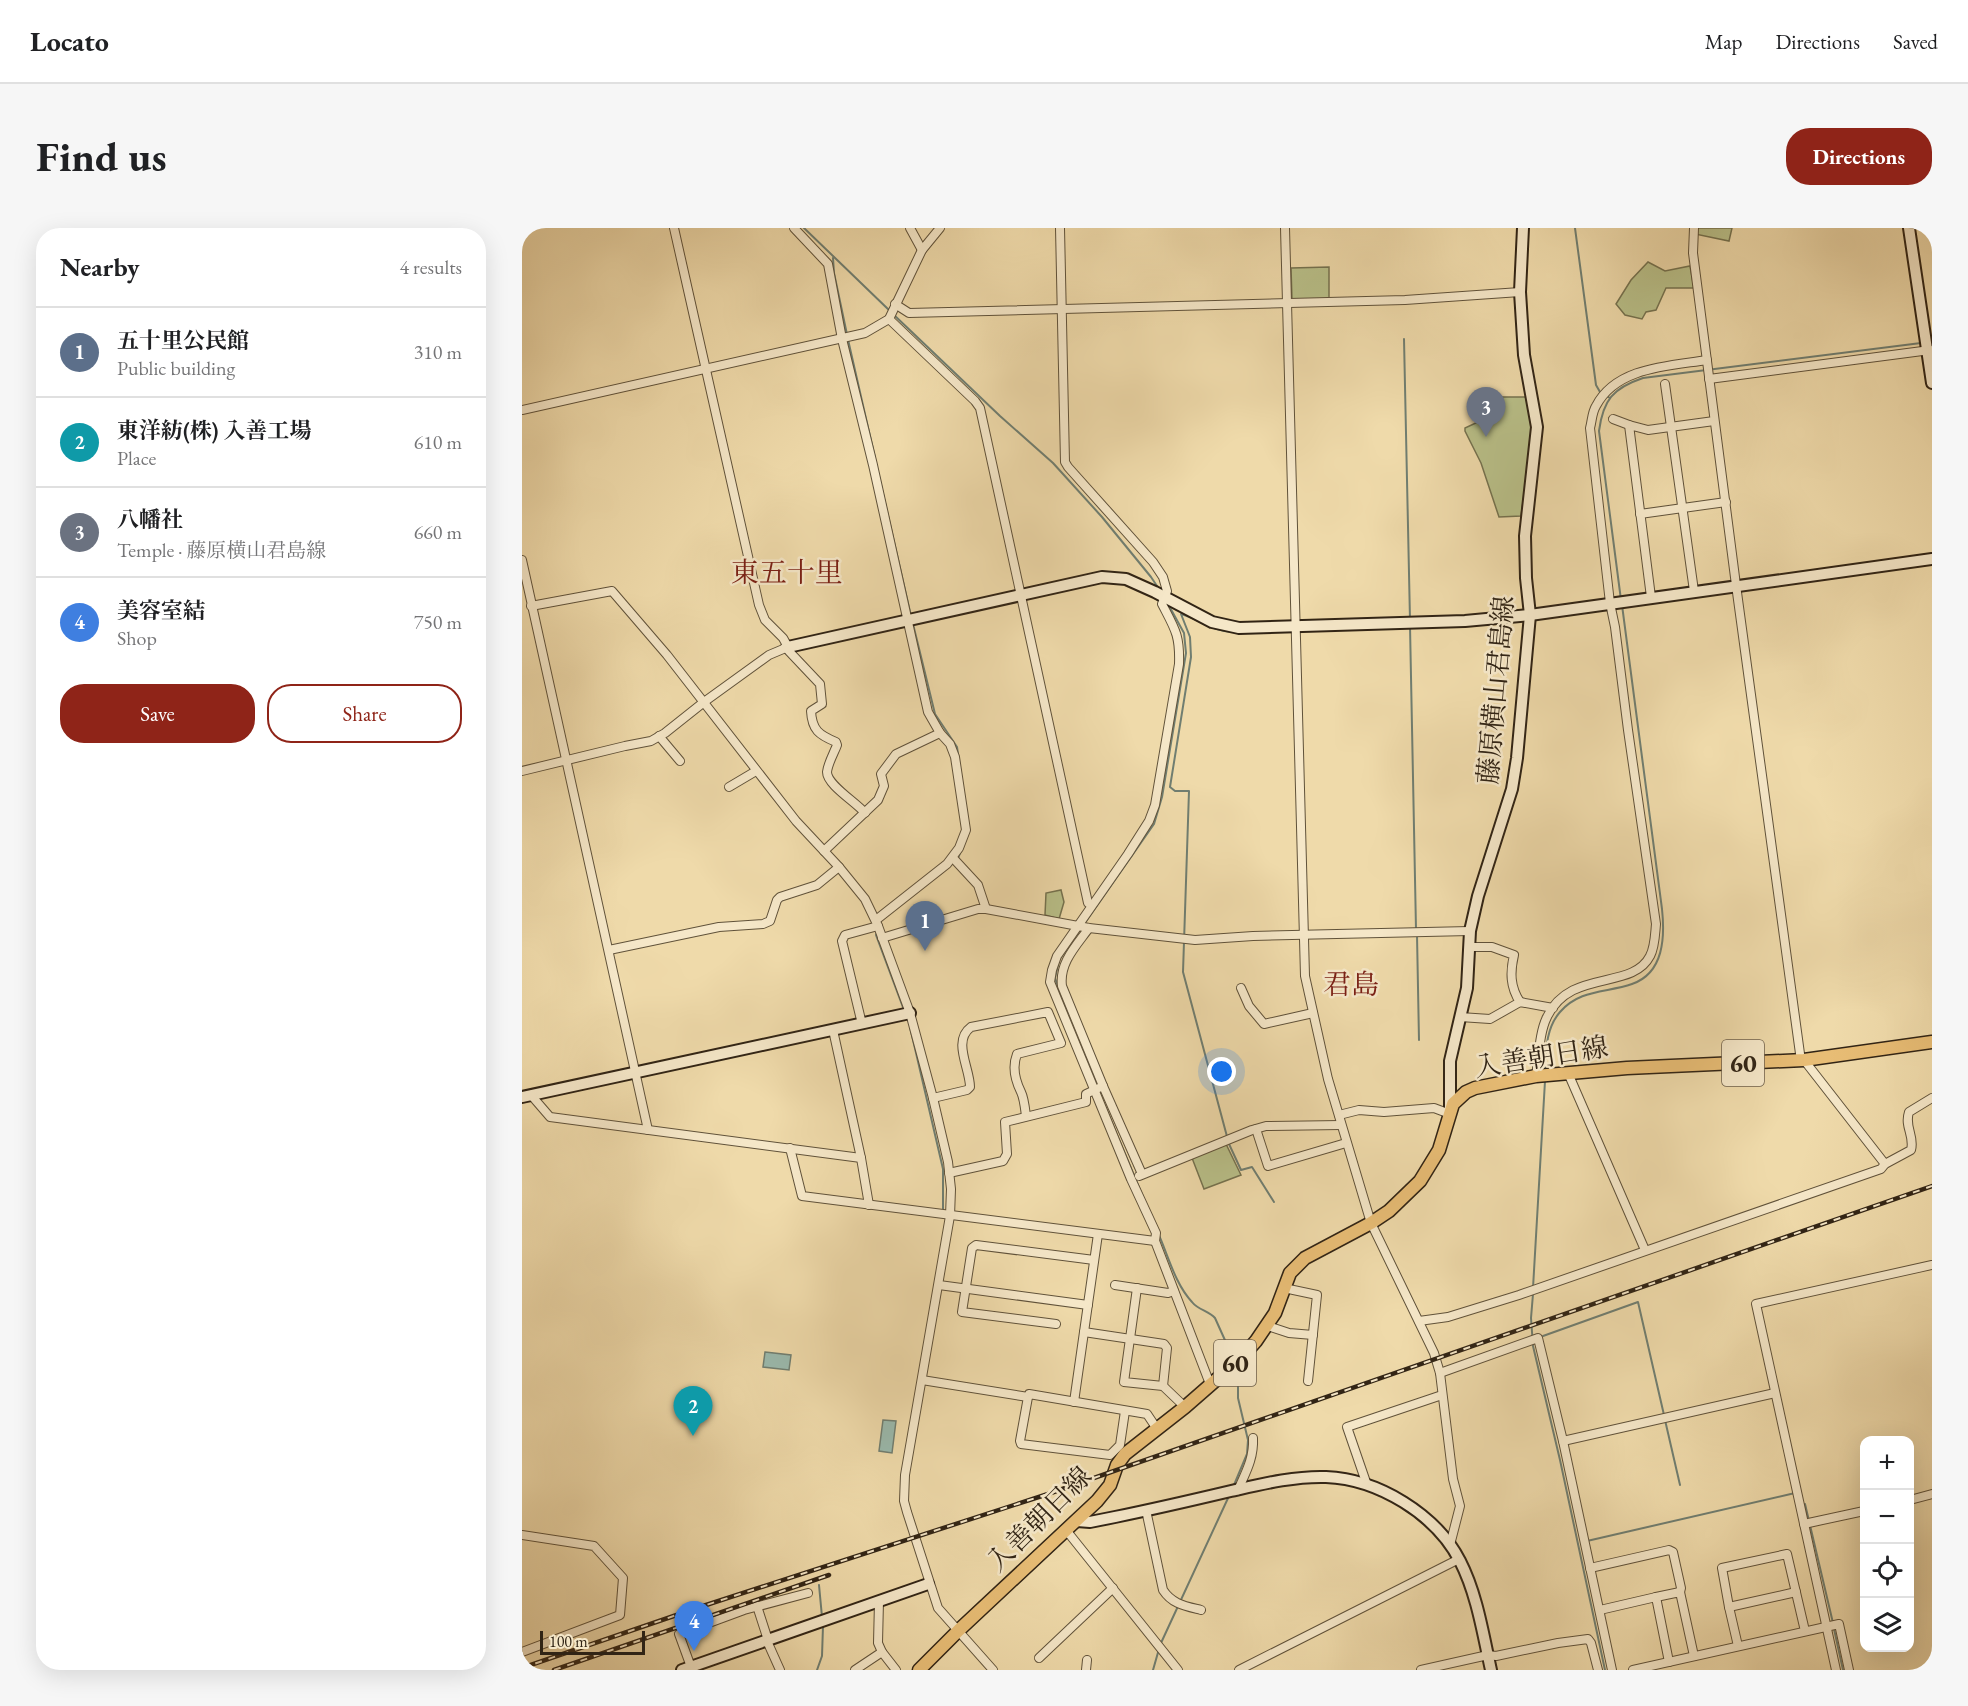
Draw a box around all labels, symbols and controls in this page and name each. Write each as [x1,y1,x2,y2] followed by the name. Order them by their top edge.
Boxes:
[30,23,109,59] text: Locato
[1705,28,1742,55] text: Map
[1775,28,1860,55] text: Directions
[1893,28,1938,55] text: Saved
[1786,128,1932,185] button: Directions
[36,129,167,184] text: Find us
[60,250,140,284] text: Nearby
[399,254,462,280] text: 4 results
[117,326,249,355] text: 五十里公民館
[74,339,85,365] text: 1
[414,339,462,365] text: 310 m
[117,355,235,381] text: Public building
[1466,388,1506,437] pin: 3
[117,416,312,445] text: 東洋紡(株) 入善工場
[74,429,85,455] text: 2
[414,429,462,455] text: 610 m
[117,445,156,471] text: Place
[117,505,183,534] text: 八幡社
[74,519,85,545] text: 3
[414,519,462,545] text: 660 m
[117,537,326,563] text: Temple · 藤原横山君島線
[731,554,843,590] district label: 東五十里
[1470,594,1521,786] street label: 藤原横山君島線
[117,596,205,625] text: 美容室結
[74,609,85,635] text: 4
[414,609,462,635] text: 750 m
[117,625,157,651] text: Shop
[60,684,255,743] button: Save
[267,684,462,743] button: Share
[906,902,944,951] pin: 1
[1323,966,1379,1002] district label: 君島
[1472,1029,1610,1084] street label: 入善朝日線
[1722,1040,1764,1086] road number: 60
[1207,1057,1236,1086] your location
[1214,1340,1256,1386] road number: 60
[674,1386,712,1436] pin: 2
[1860,1436,1914,1652] map controls
[1860,1436,1914,1490] button: +
[979,1459,1099,1579] street label: 入善朝日線
[1860,1490,1914,1544] button: −
[1860,1544,1914,1598] button: locate
[1860,1598,1914,1652] button: layers
[674,1602,714,1651] pin: 4
[540,1628,645,1656] scale bar
[549,1631,588,1652] text: 100 m

